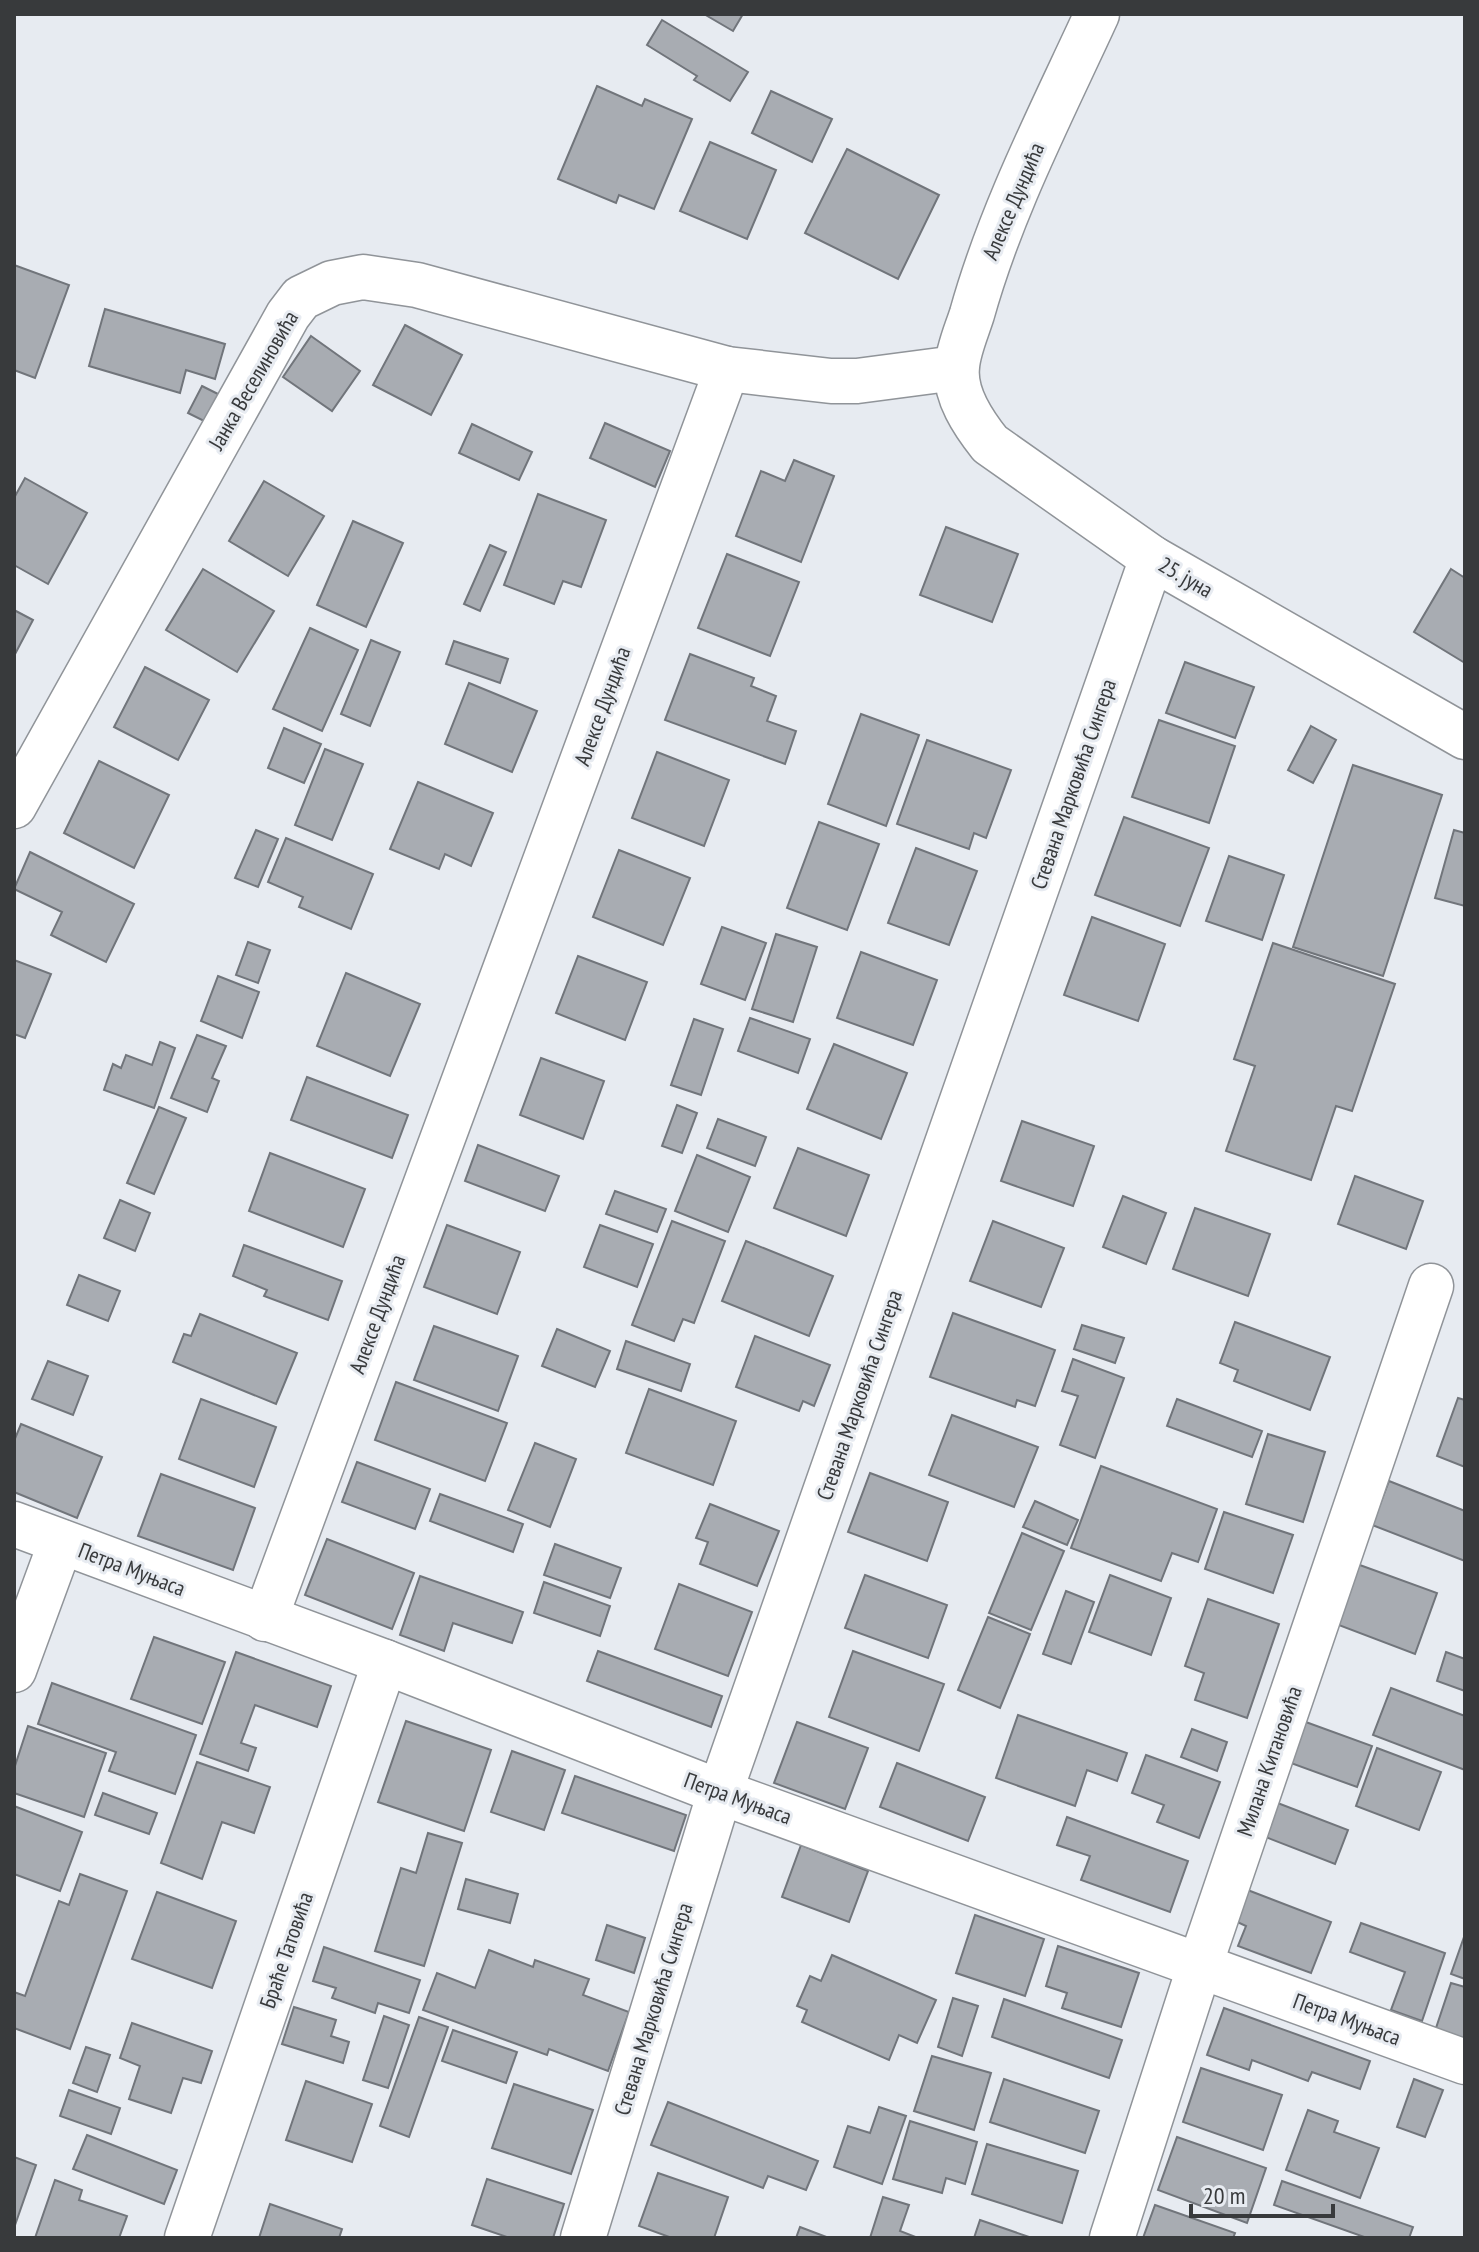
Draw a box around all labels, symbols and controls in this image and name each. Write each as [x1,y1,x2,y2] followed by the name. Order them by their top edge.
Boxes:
[976,138,1050,264] street label: Алексе Дундића
[201,306,304,455] street label: Јанка Веселиновића
[1154,550,1218,604] street label: 25. јуна
[568,643,636,769] street label: Алексе Дундића
[1024,675,1122,893] street label: Стевана Марковића Сингера
[343,1251,411,1377] street label: Алексе Дундића
[810,1286,908,1504] street label: Стевана Марковића Сингера
[75,1536,189,1602] street label: Петра Муњаса
[1230,1682,1308,1840] street label: Милана Китановића
[681,1766,795,1830] street label: Петра Муњаса
[253,1888,319,2012] street label: Браће Татовића
[607,1899,699,2119] street label: Стевана Марковића Сингера
[1290,1987,1404,2051] street label: Петра Муњаса
[1191,2168,1333,2218] scale bar
[1203,2180,1245,2211] text: 20 m

